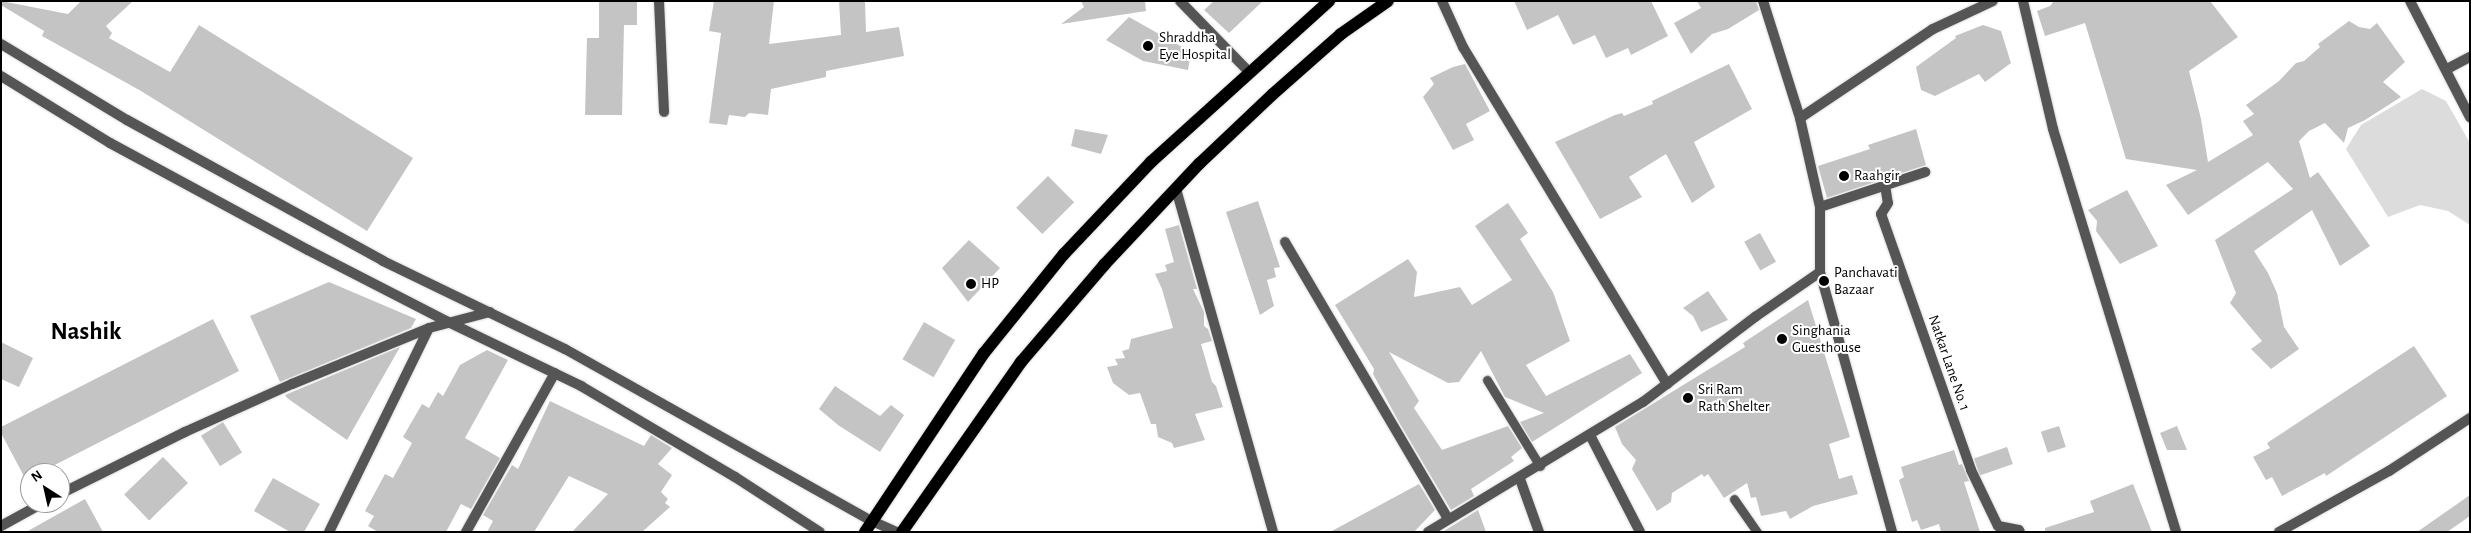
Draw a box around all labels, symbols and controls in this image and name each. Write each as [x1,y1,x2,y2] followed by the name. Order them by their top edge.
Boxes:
[1159,28,1231,63] place label: Shraddha Eye Hospital
[1141,39,1155,53] marker: Shraddha Eye Hospital
[1854,167,1899,185] place label: Raahgir
[1838,170,1850,182] marker: Raahgir
[1834,263,1898,298] place label: Panchavati Bazaar
[981,275,999,293] place label: HP
[1818,275,1830,287] marker: Panchavati Bazaar
[965,278,977,290] marker: HP
[1924,313,1974,413] street label: Natkar Lane No. 1
[51,317,121,347] district label: Nashik
[1792,321,1861,356] place label: Singhania Guesthouse
[1776,333,1788,345] marker: Singhania Guesthouse
[1698,380,1770,415] place label: Sri Ram Rath Shelter
[1682,392,1694,404] marker: Sri Ram Rath Shelter
[20,463,70,513] north arrow
[29,468,45,485] text: N

